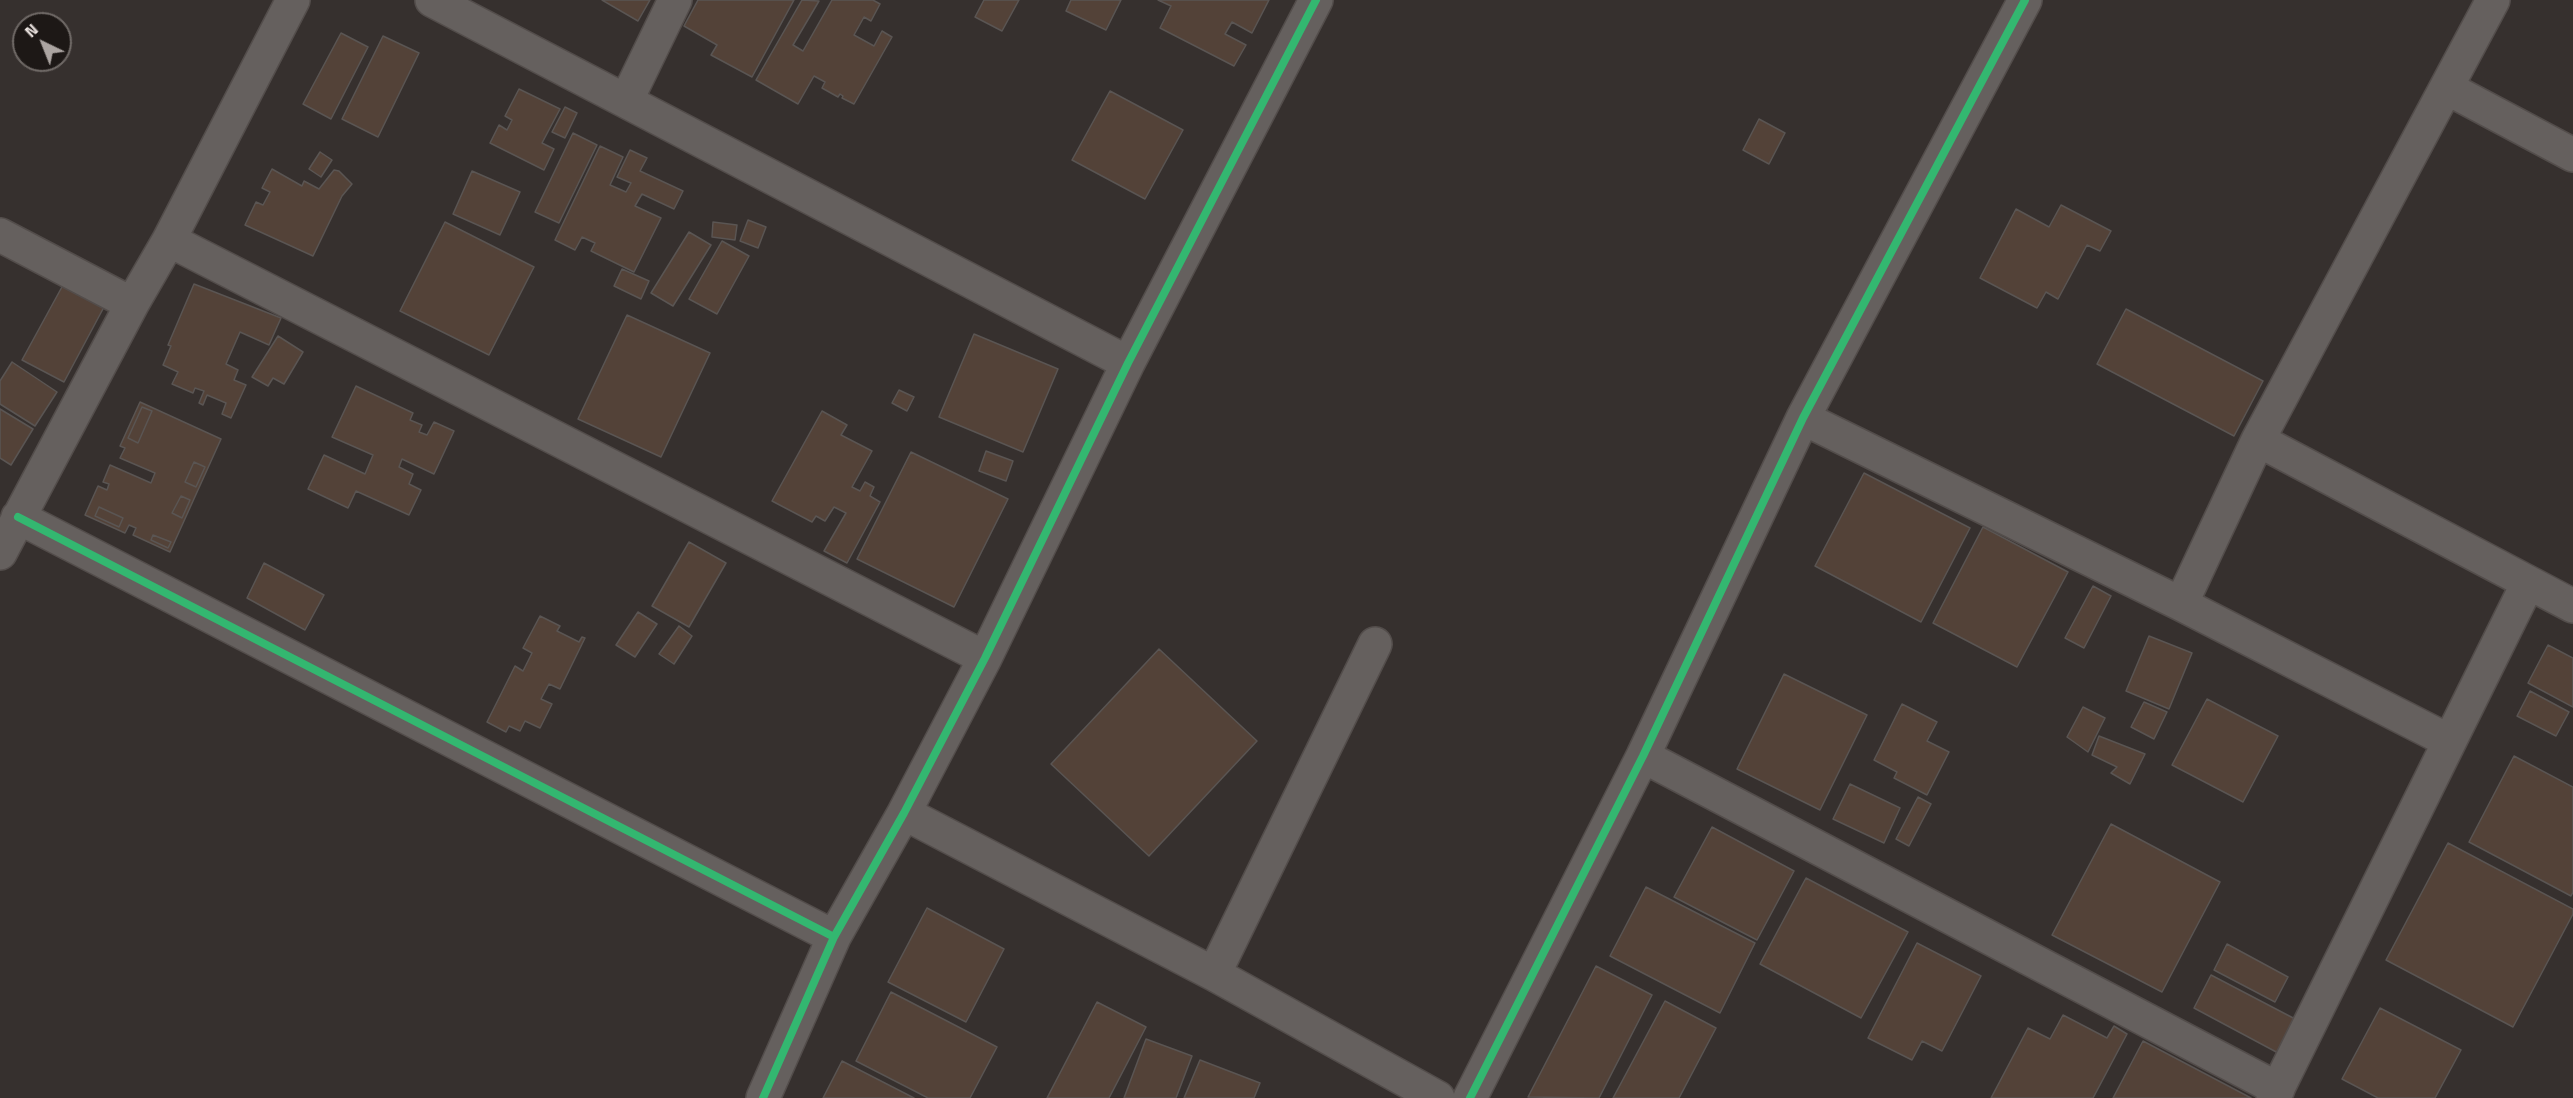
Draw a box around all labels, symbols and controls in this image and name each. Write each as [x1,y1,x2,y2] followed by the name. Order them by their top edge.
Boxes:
[12,12,72,72] north arrow
[19,18,43,43] text: N

